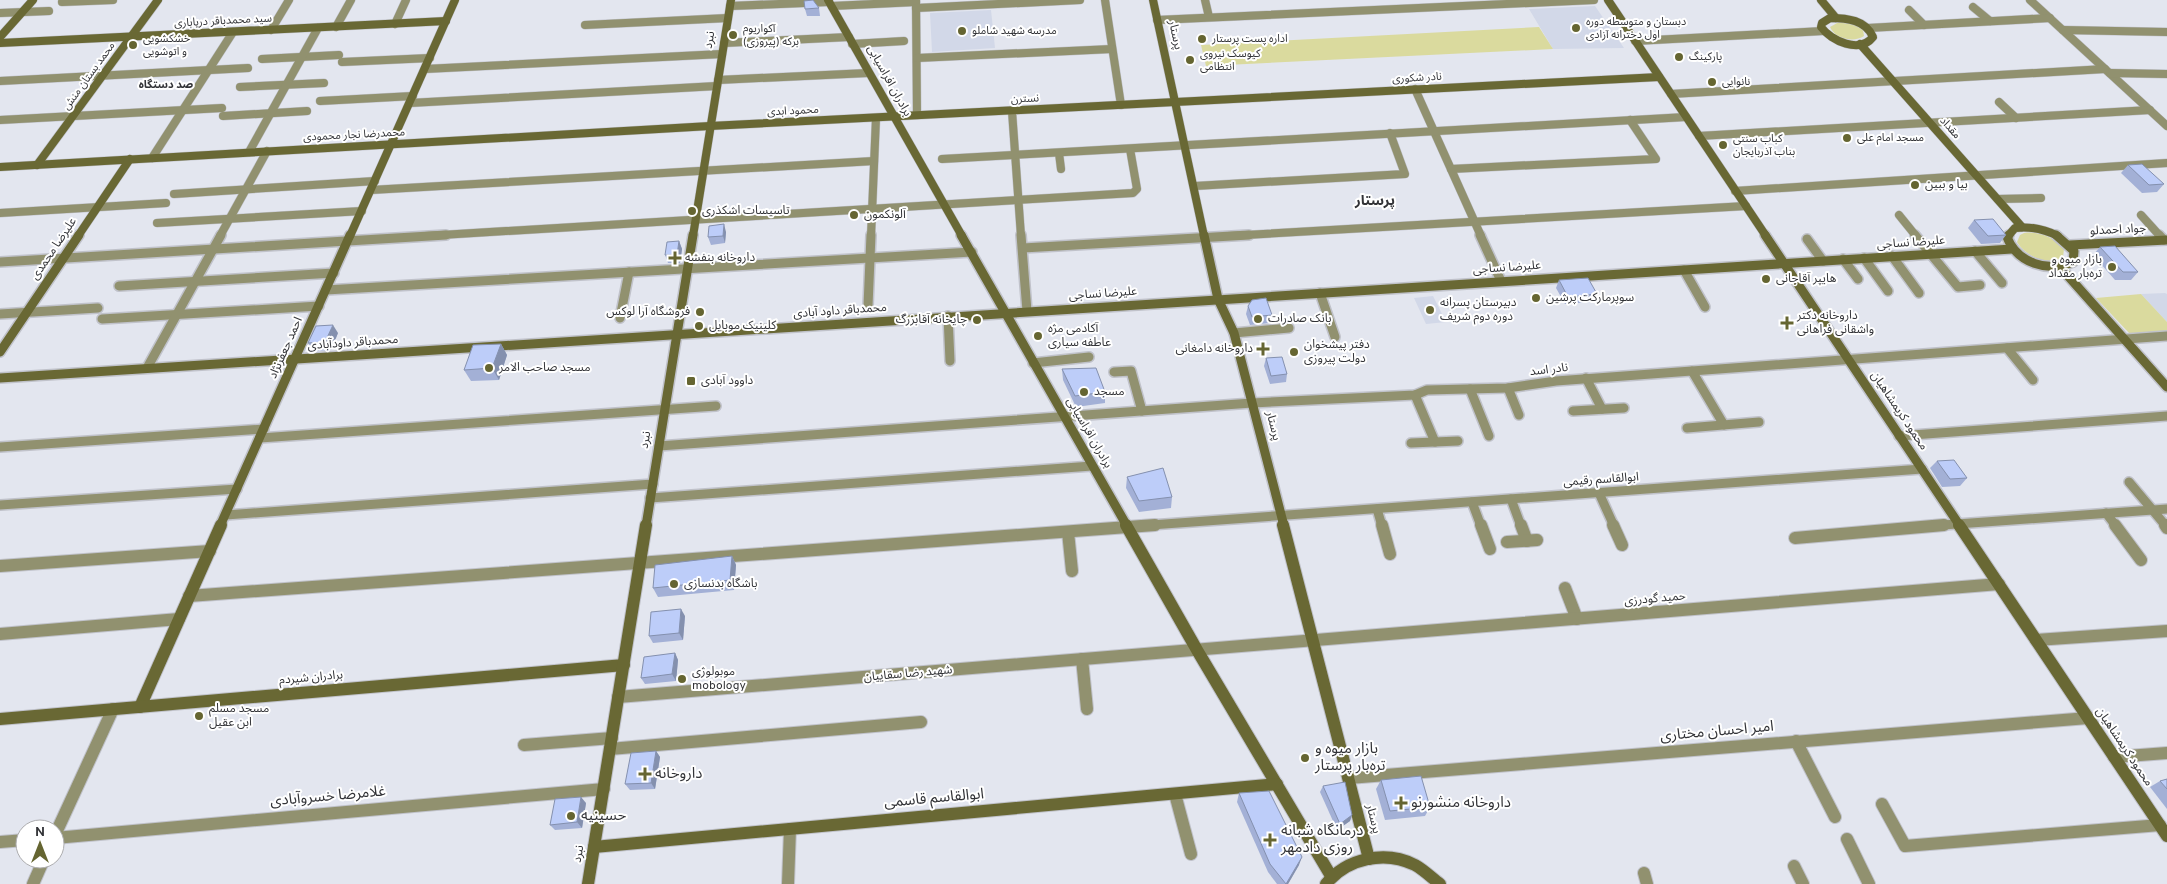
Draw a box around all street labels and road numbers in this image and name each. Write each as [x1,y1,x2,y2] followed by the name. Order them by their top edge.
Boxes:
[174,11,273,31] street label: سید محمدباقر دریاباری
[1164,18,1186,51] street label: پرستار
[701,30,719,50] street label: نبرد
[60,39,119,113] street label: محمد بستان منش
[863,42,915,120] street label: برادران افراسیابی
[1392,70,1442,86] street label: نادر شکوری
[1010,91,1040,107] street label: نسترن
[767,103,820,119] street label: محمود ابدی
[1936,114,1964,142] street label: مقداد
[303,125,406,145] street label: محمدرضا نجار محمودی
[27,215,81,283] street label: علیرضا محمدی
[2090,221,2146,239] street label: جواد احمدلو
[1876,233,1946,253] street label: علیرضا نساجی
[1472,258,1542,278] street label: علیرضا نساجی
[1068,284,1138,304] street label: علیرضا نساجی
[793,300,887,322] street label: محمدباقر داود آبادی
[265,314,307,381] street label: احمد جعفرنژاد
[307,332,399,354] street label: محمدباقر داودآبادی
[1529,360,1569,380] street label: نادر اسد
[1867,369,1931,453] street label: محمود کریمشاهیان
[1062,395,1116,471] street label: برادران افراسیابی
[1261,409,1284,442] street label: پرستار
[637,430,655,450] street label: نبرد
[1563,469,1639,491] street label: ابوالقاسم رقیمی
[1623,588,1687,610] street label: حمید گودرزی
[863,662,953,686] street label: شهید رضا سقاییان
[278,667,344,689] street label: برادران شیردم
[2092,705,2156,789] street label: محمود کریمشاهیان
[1659,718,1775,746] street label: امیر احسان مختاری
[269,782,387,812] street label: غلامرضا خسروآبادی
[883,785,985,813] street label: ابوالقاسم قاسمی
[1361,802,1384,835] street label: پرستار
[570,844,588,864] street label: نبرد

